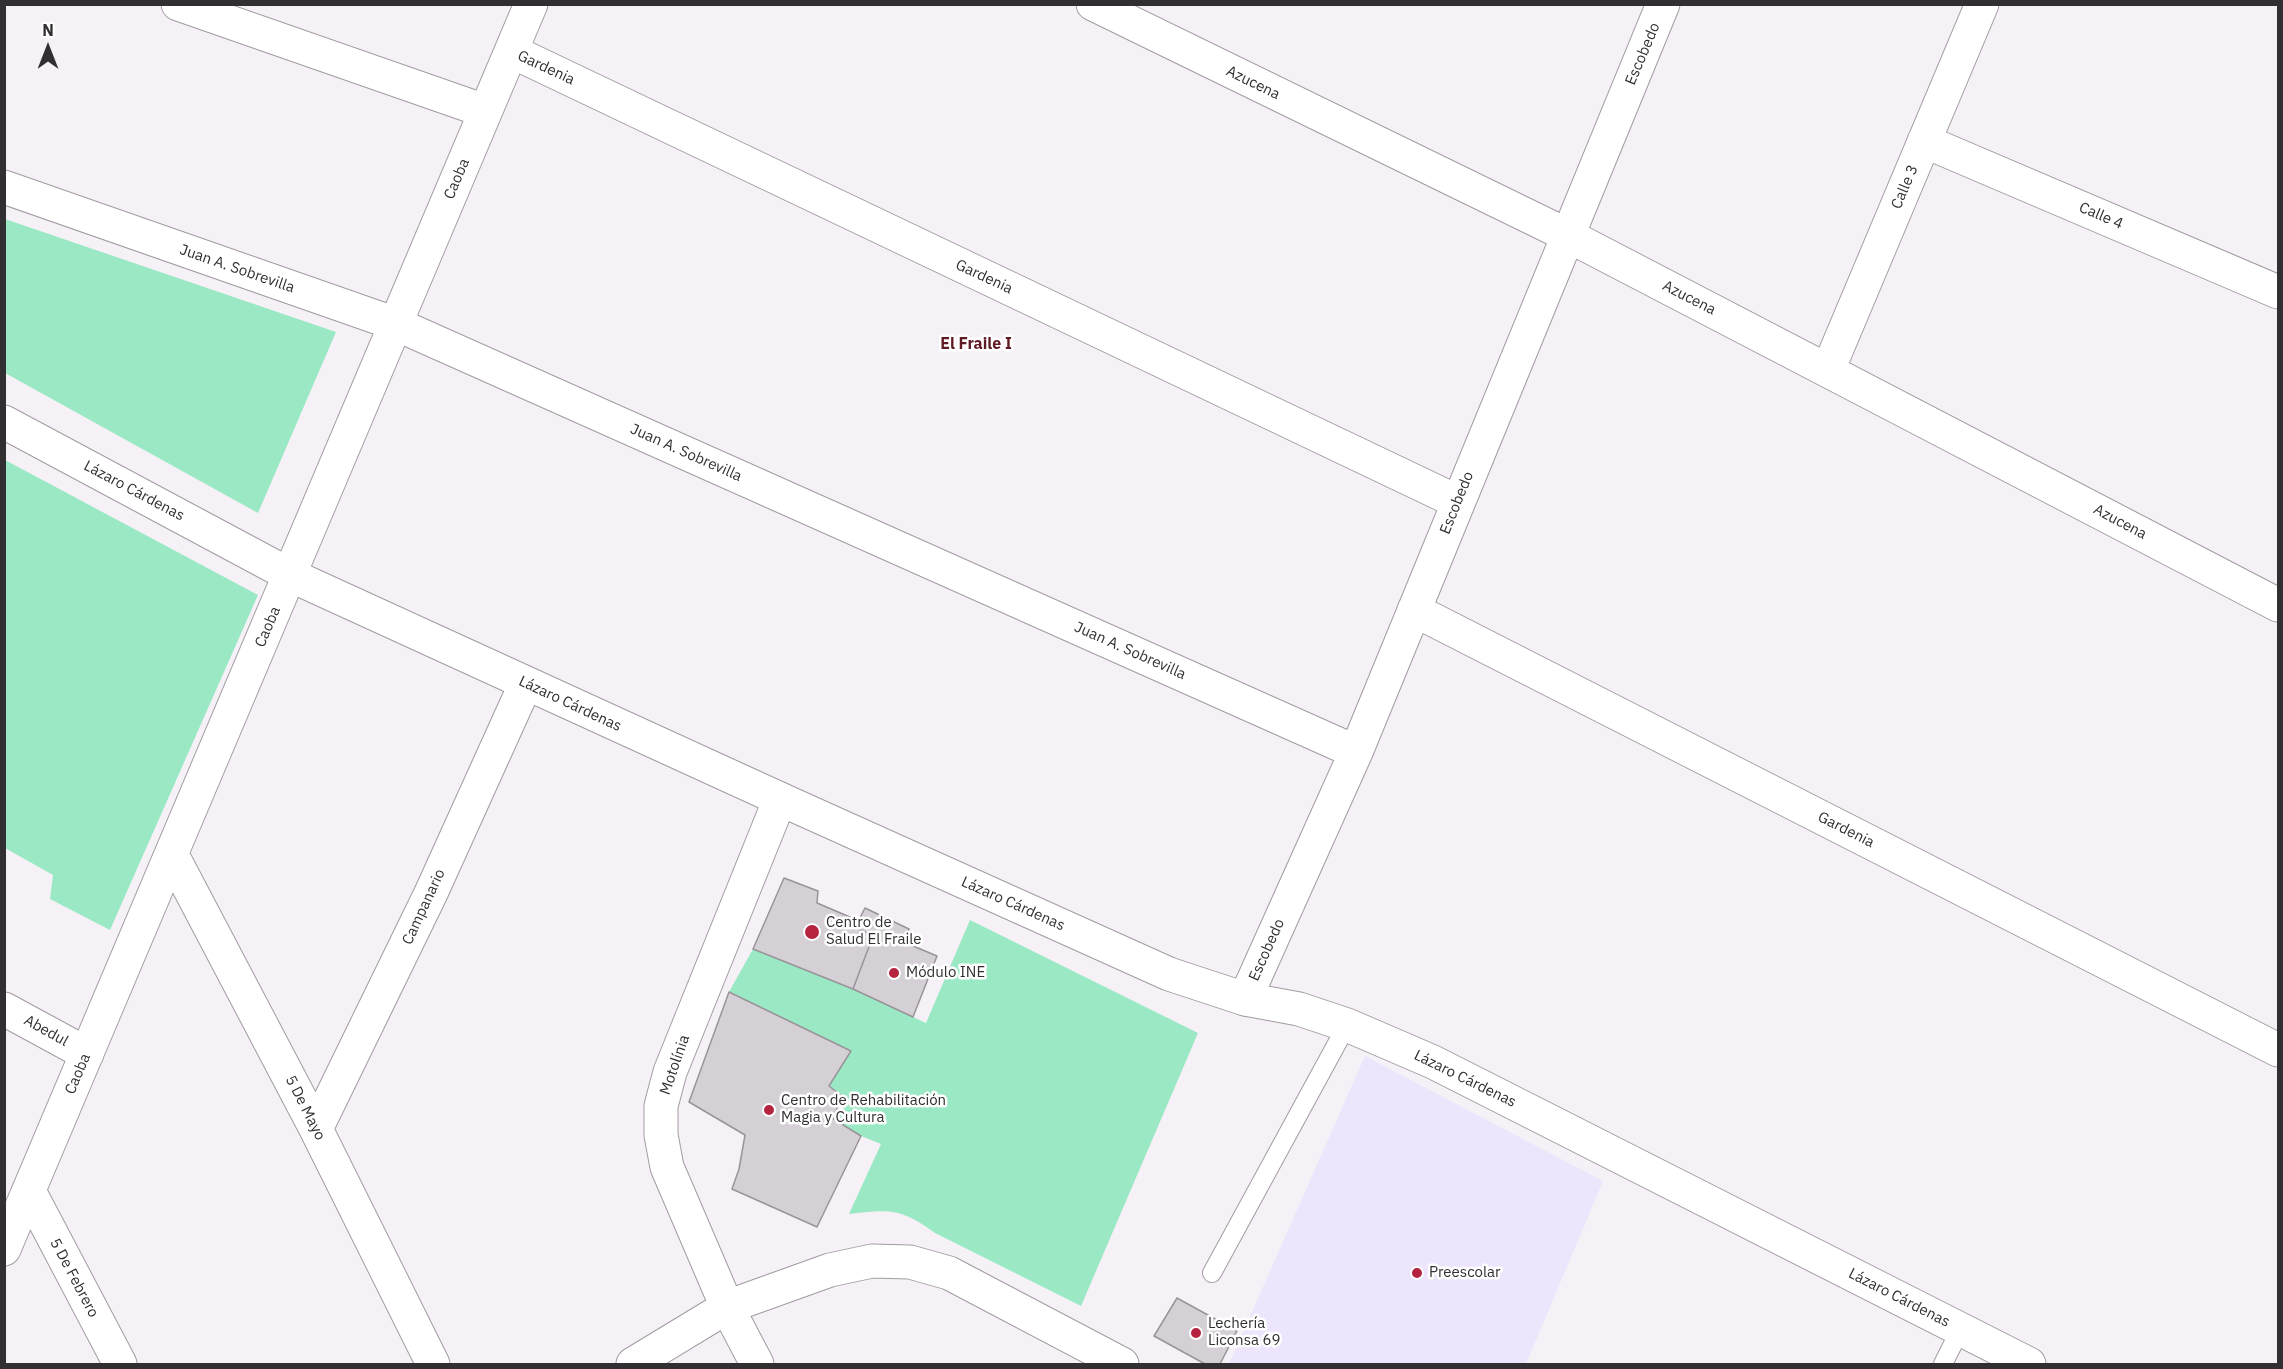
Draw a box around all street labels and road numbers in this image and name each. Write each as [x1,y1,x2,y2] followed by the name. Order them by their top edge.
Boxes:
[1622,20,1664,88] street label: Escobedo
[515,47,577,89] street label: Gardenia
[1223,62,1283,104] street label: Azucena
[440,156,474,202] street label: Caoba
[1888,162,1922,212] street label: Calle 3
[2076,199,2126,233] street label: Calle 4
[177,241,297,297] street label: Juan A. Sobrevilla
[953,256,1015,298] street label: Gardenia
[1659,277,1719,319] street label: Azucena
[627,420,745,486] street label: Juan A. Sobrevilla
[81,457,187,525] street label: Lázaro Cárdenas
[1436,469,1478,537] street label: Escobedo
[2090,501,2150,543] street label: Azucena
[251,604,285,650] street label: Caoba
[1071,618,1189,684] street label: Juan A. Sobrevilla
[516,672,624,736] street label: Lázaro Cárdenas
[1815,808,1877,852] street label: Gardenia
[399,866,449,948] street label: Campanario
[958,873,1068,935] street label: Lázaro Cárdenas
[1245,916,1289,984] street label: Escobedo
[21,1012,71,1050] street label: Abedul
[656,1033,694,1097] street label: Motolínia
[1411,1047,1519,1111] street label: Lázaro Cárdenas
[61,1051,95,1097] street label: Caoba
[281,1073,329,1143] street label: 5 De Mayo
[46,1235,102,1321] street label: 5 De Febrero
[1845,1265,1953,1331] street label: Lázaro Cárdenas

